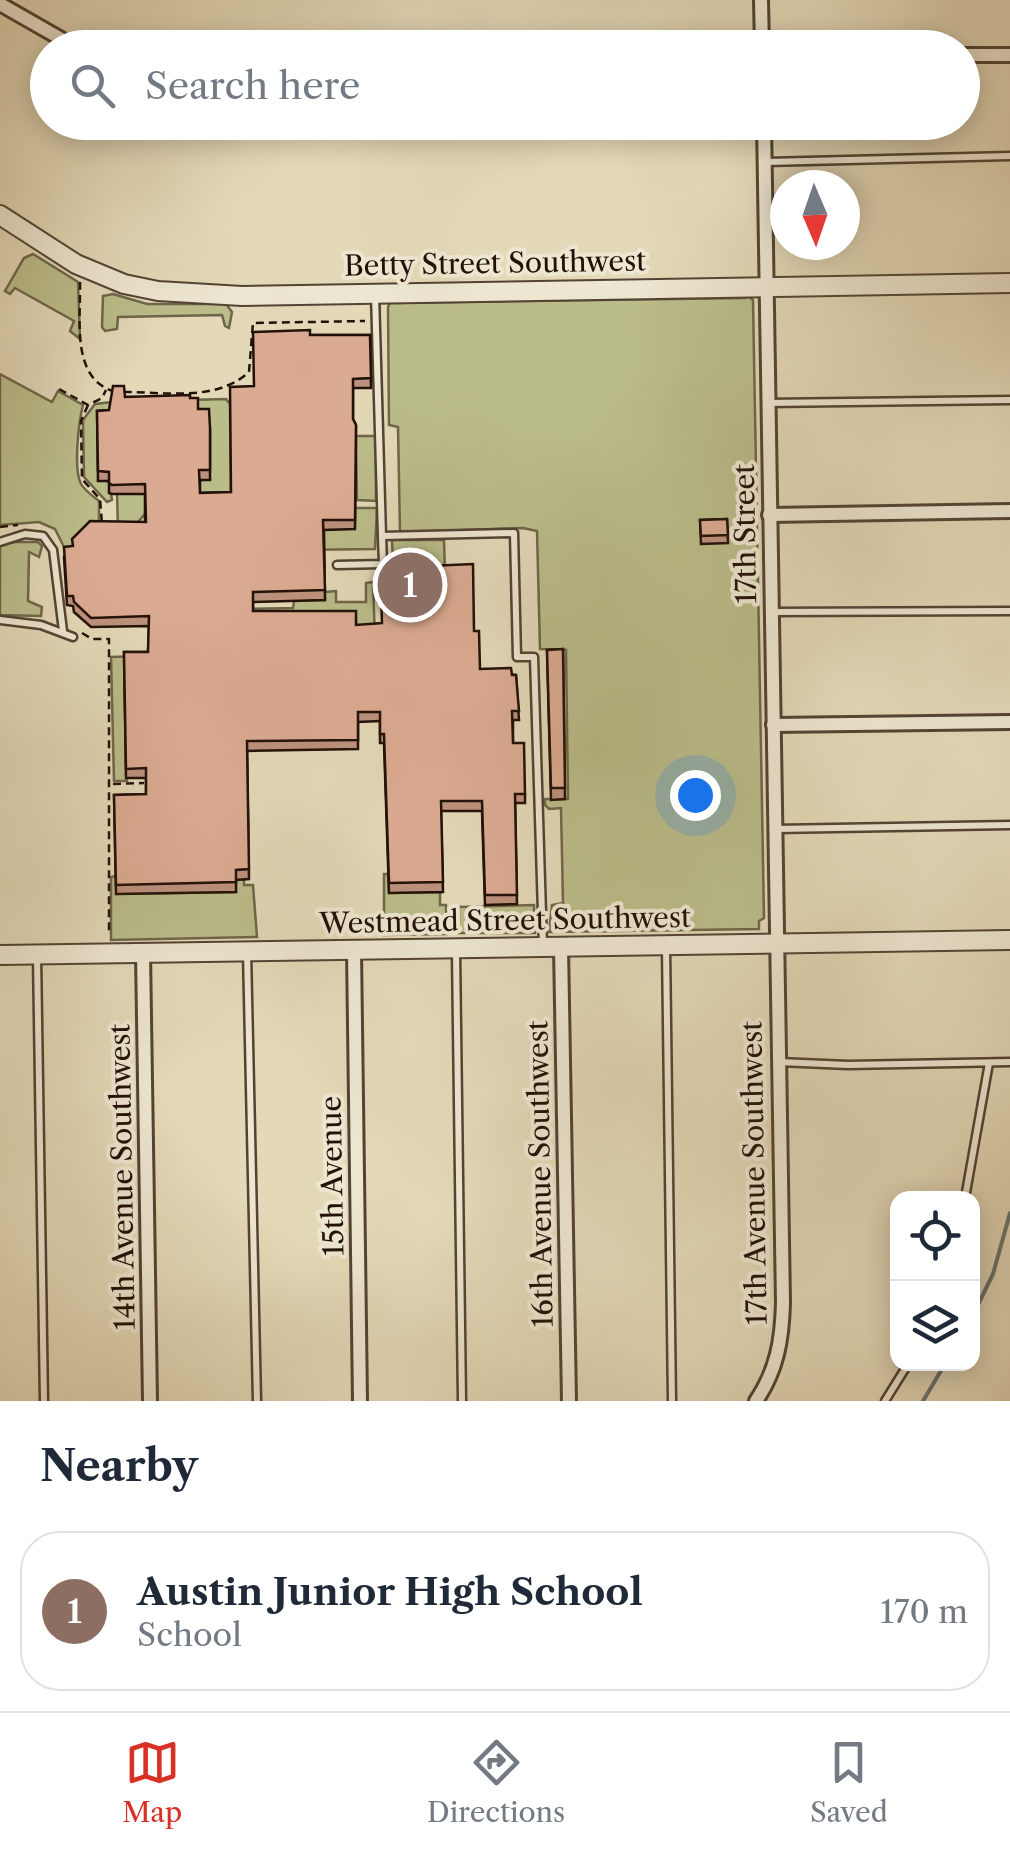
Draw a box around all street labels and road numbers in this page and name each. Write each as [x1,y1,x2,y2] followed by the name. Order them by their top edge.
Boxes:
[344,243,646,283] street label: Betty Street Southwest
[727,464,763,604] street label: 17th Street
[318,900,691,940] street label: Westmead Street Southwest
[520,1020,560,1328] street label: 16th Avenue Southwest
[734,1021,774,1325] street label: 17th Avenue Southwest
[102,1023,142,1331] street label: 14th Avenue Southwest
[314,1096,350,1256] street label: 15th Avenue

